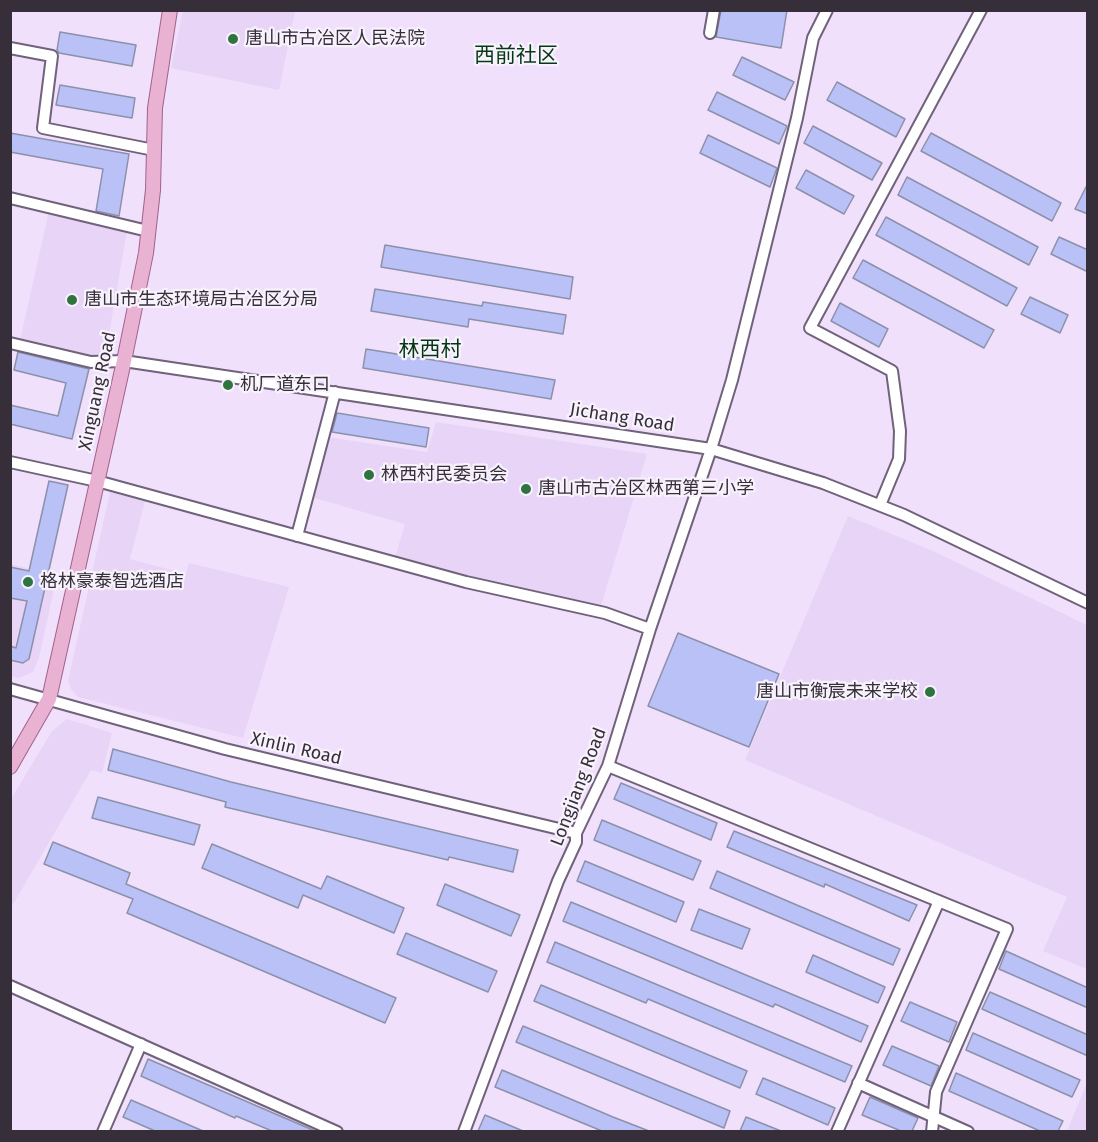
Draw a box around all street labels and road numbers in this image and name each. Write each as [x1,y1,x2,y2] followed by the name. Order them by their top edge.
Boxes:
[75,330,121,452] street label: Xinguang Road
[568,399,676,437] street label: Jichang Road
[547,725,611,849] street label: Longjiang Road
[248,728,344,770] street label: Xinlin Road

